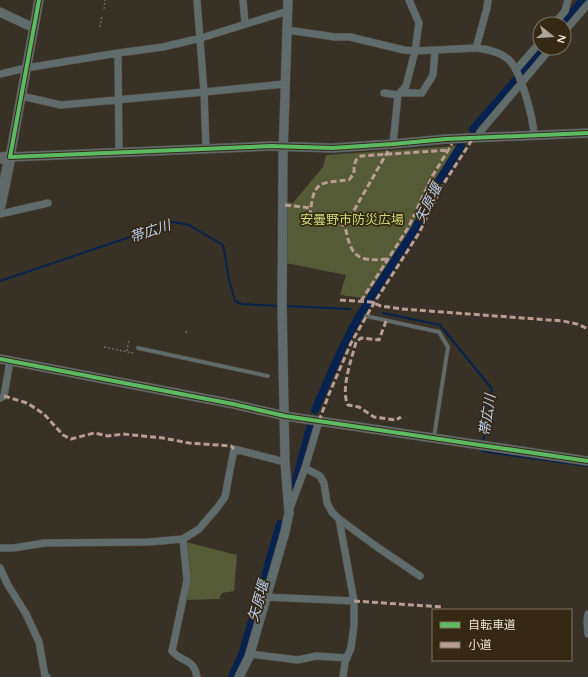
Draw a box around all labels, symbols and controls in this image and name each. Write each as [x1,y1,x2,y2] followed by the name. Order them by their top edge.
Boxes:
[532,16,572,56] north arrow
[554,33,569,45] text: N
[410,178,447,226] water label: 矢原堰
[300,211,404,227] park label: 安曇野市防災広場
[127,215,175,246] water label: 帯広川
[475,391,499,437] water label: 帯広川
[244,575,273,624] water label: 矢原堰
[432,609,572,661] legend
[468,617,516,632] text: 自転車道
[468,637,492,652] text: 小道

